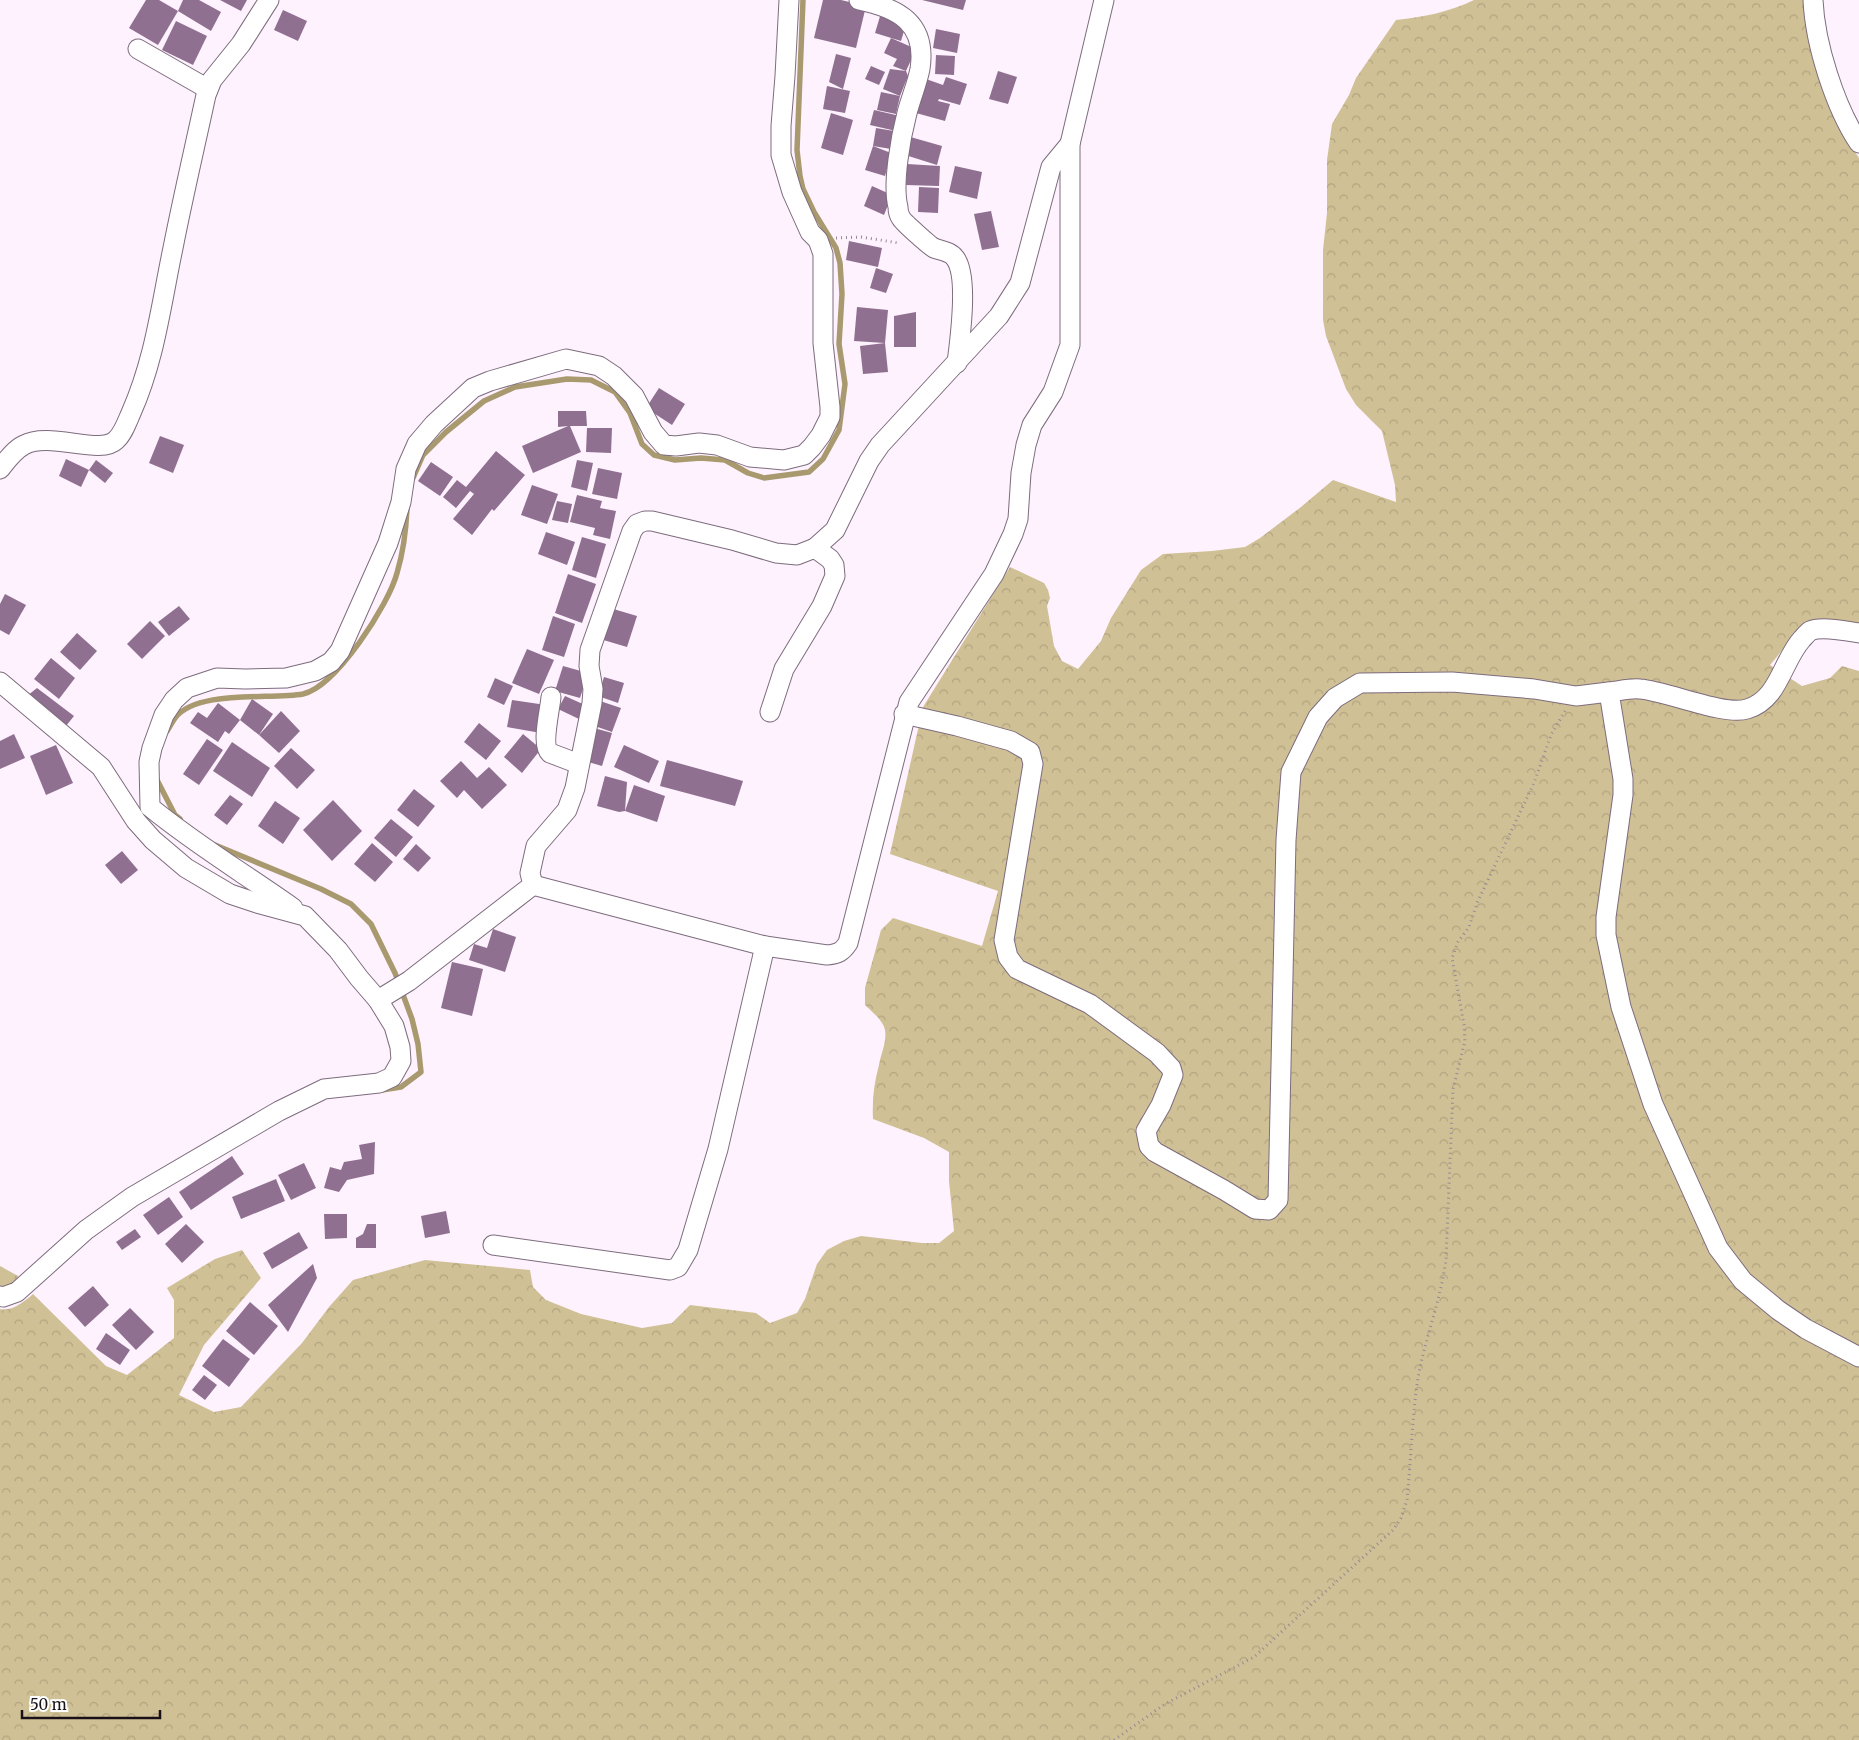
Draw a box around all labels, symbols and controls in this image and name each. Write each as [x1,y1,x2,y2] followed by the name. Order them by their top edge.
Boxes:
[22,1688,160,1720] scale bar
[30,1695,67,1714] text: 50 m

